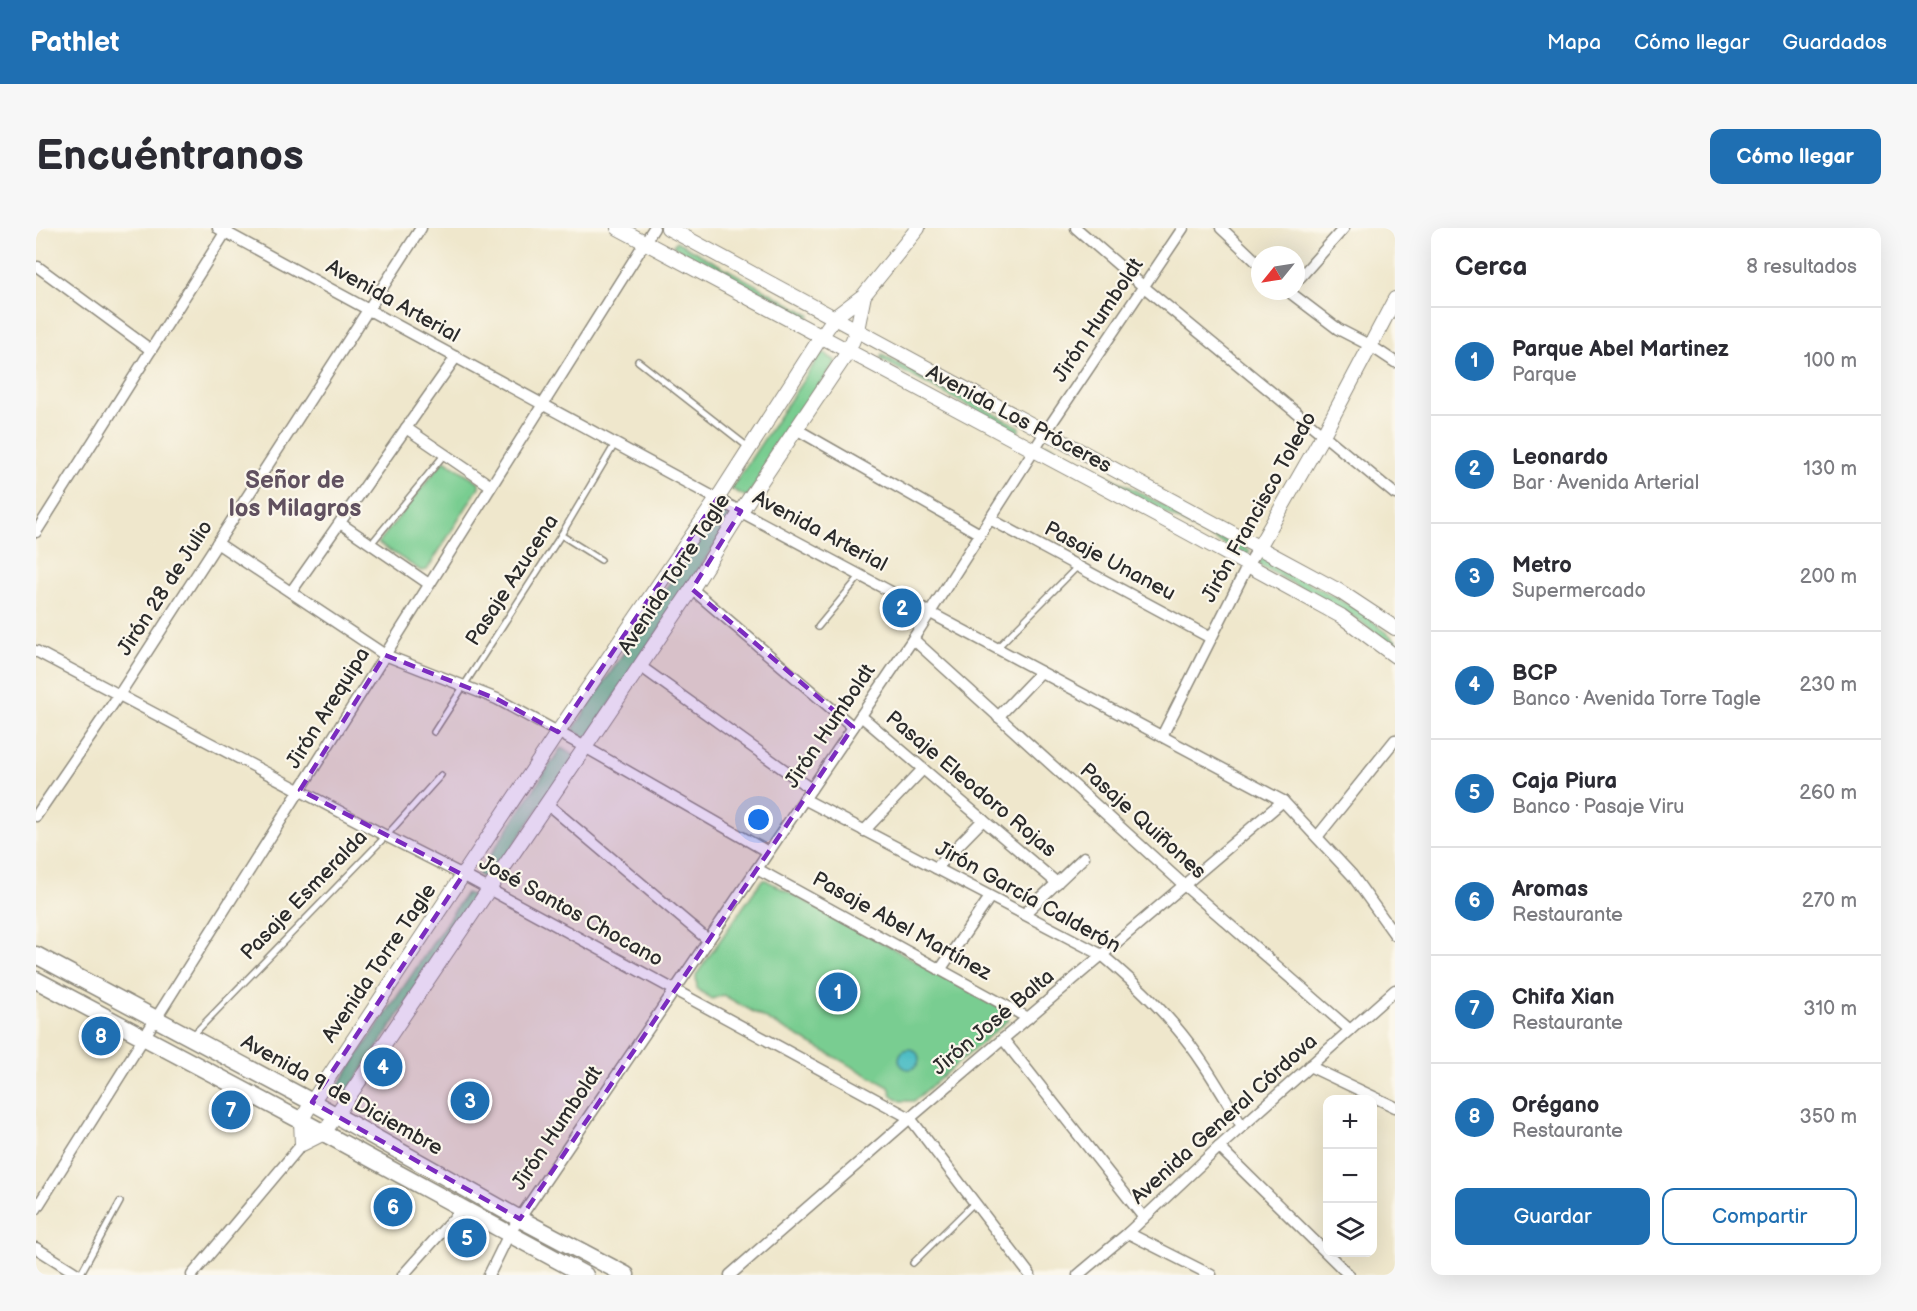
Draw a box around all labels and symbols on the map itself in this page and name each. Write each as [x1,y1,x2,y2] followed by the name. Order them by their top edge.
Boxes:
[1251,246,1305,300] north arrow
[1047,253,1149,387] street label: Jirón Humboldt
[322,254,464,348] street label: Avenida Arterial
[922,360,1116,478] street label: Avenida Los Próceres
[1196,407,1322,607] street label: Jirón Francisco Toledo
[229,466,361,523] district label: Señor de los Milagros
[748,485,892,577] street label: Avenida Arterial
[613,489,735,659] street label: Avenida Torre Tagle
[460,510,564,650] street label: Pasaje Azucena
[112,516,218,660] street label: Jirón 28 de Julio
[1040,516,1180,606] street label: Pasaje Unaneu
[882,586,922,631] pin: 2
[281,643,375,773] street label: Jirón Arequipa
[779,659,881,793] street label: Jirón Humboldt
[881,705,1061,863] street label: Pasaje Eleodoro Rojas
[1075,758,1211,884] street label: Pasaje Quiñones
[744,805,773,834] your location
[236,825,372,965] street label: Pasaje Esmeralda
[931,836,1125,958] street label: Jirón García Calderón
[475,850,667,972] street label: José Santos Chocano
[808,866,997,986] street label: Pasaje Abel Martínez
[317,879,441,1047] street label: Avenida Torre Tagle
[927,964,1059,1080] street label: Jirón José Balta
[818,970,858,1014] pin: 1
[82,1014,120,1058] pin: 8
[237,1029,447,1161] street label: Avenida 9 de Diciembre
[1126,1029,1322,1209] street label: Avenida General Córdova
[364,1044,402,1090] pin: 4
[506,1061,608,1195] street label: Jirón Humboldt
[450,1078,490,1124] pin: 3
[212,1088,250,1132] pin: 7
[374,1184,412,1230] pin: 6
[448,1216,486,1260] pin: 5

